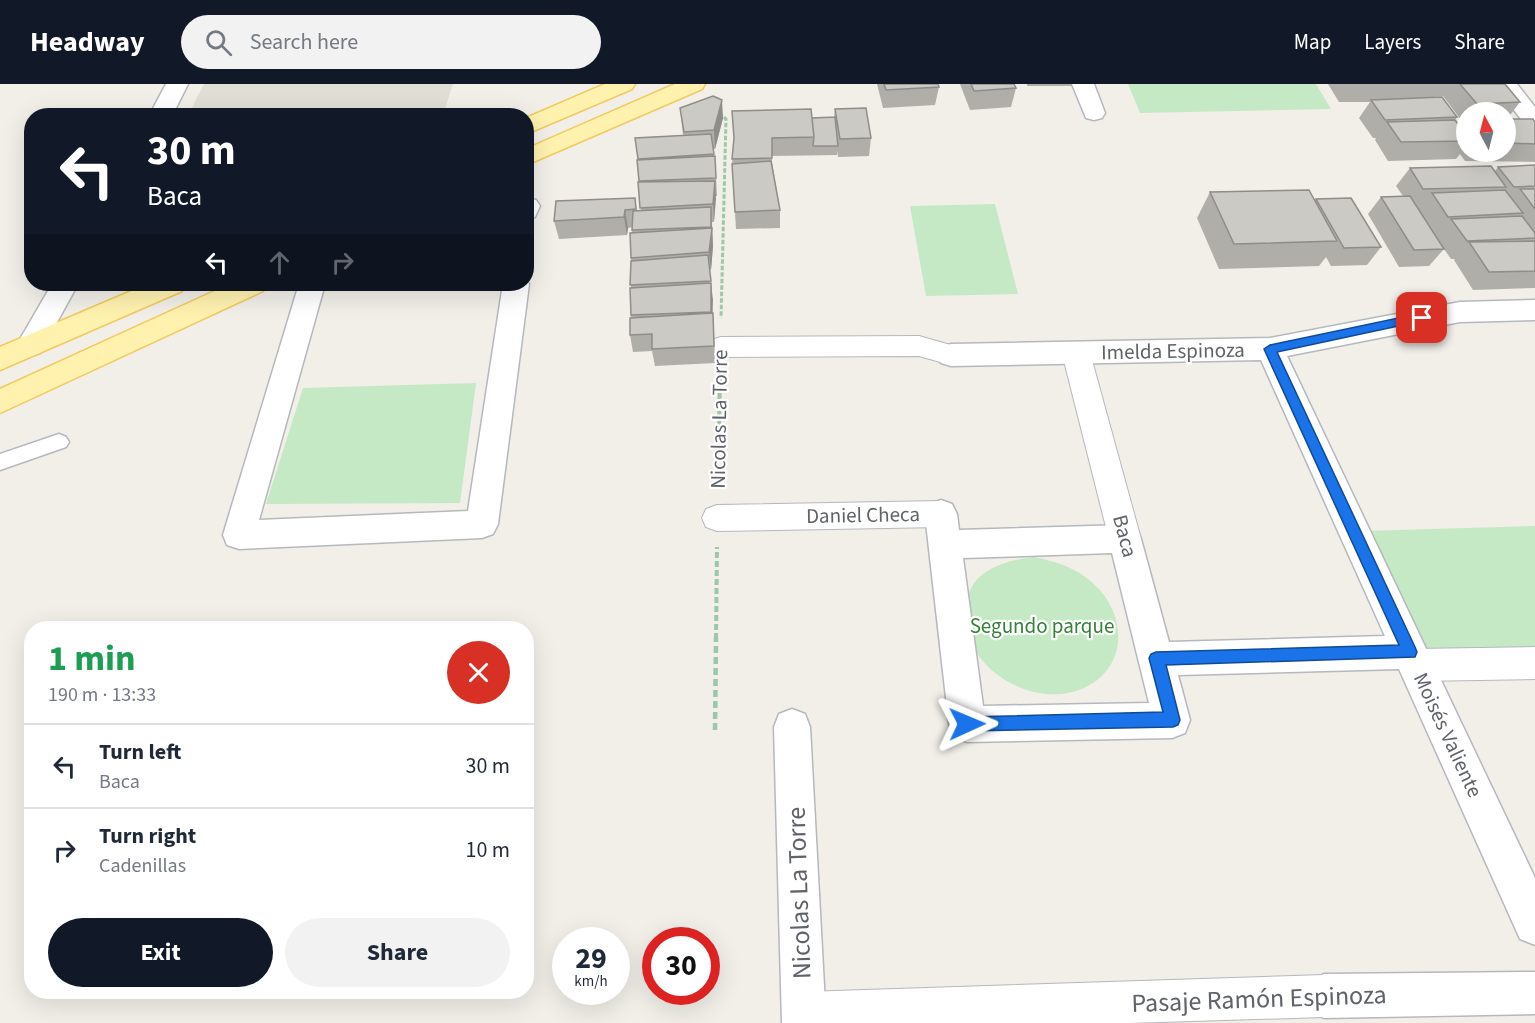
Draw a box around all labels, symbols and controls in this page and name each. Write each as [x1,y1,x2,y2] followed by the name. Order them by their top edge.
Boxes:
[181,15,601,69] search box
[30,22,145,62] text: Headway
[202,26,235,59] icon: search
[250,26,358,58] text: Search here
[1294,27,1331,57] text: Map
[1364,27,1421,57] text: Layers
[1454,27,1505,57] text: Share
[1456,102,1516,162] north arrow
[1456,102,1516,162] map controls
[147,121,236,181] text: 30 m
[48,132,126,210] icon: left
[147,177,202,216] text: Baca
[200,246,233,279] icon: left
[263,246,296,279] icon: ahead
[326,246,359,279] icon: right
[1396,292,1447,343] pin
[1405,301,1438,334] icon: arrive
[1101,335,1245,367] street label: Imelda Espinoza
[703,349,735,489] street label: Nicolas La Torre
[806,499,920,531] street label: Daniel Checa
[1105,511,1145,561] street label: Baca
[970,611,1114,641] park label: Segundo parque
[48,633,136,684] text: 1 min
[447,641,510,704] button: close
[1406,668,1490,802] street label: Moisés Valiente
[48,681,156,709] text: 190 m · 13:33
[935,692,999,756] position arrow
[99,736,181,768] text: Turn left
[48,750,81,783] icon: left
[465,750,510,782] text: 30 m
[99,768,140,796] text: Baca
[778,806,820,980] street label: Nicolas La Torre
[99,820,196,852] text: Turn right
[48,834,81,867] icon: right
[465,834,510,866] text: 10 m
[99,852,186,880] text: Cadenillas
[48,918,273,987] button: Exit
[285,918,510,987] button: Share
[642,927,720,1005] speed limit sign: 30
[575,937,607,980] text: 29
[574,971,608,992] text: km/h
[1131,976,1387,1022] street label: Pasaje Ramón Espinoza

